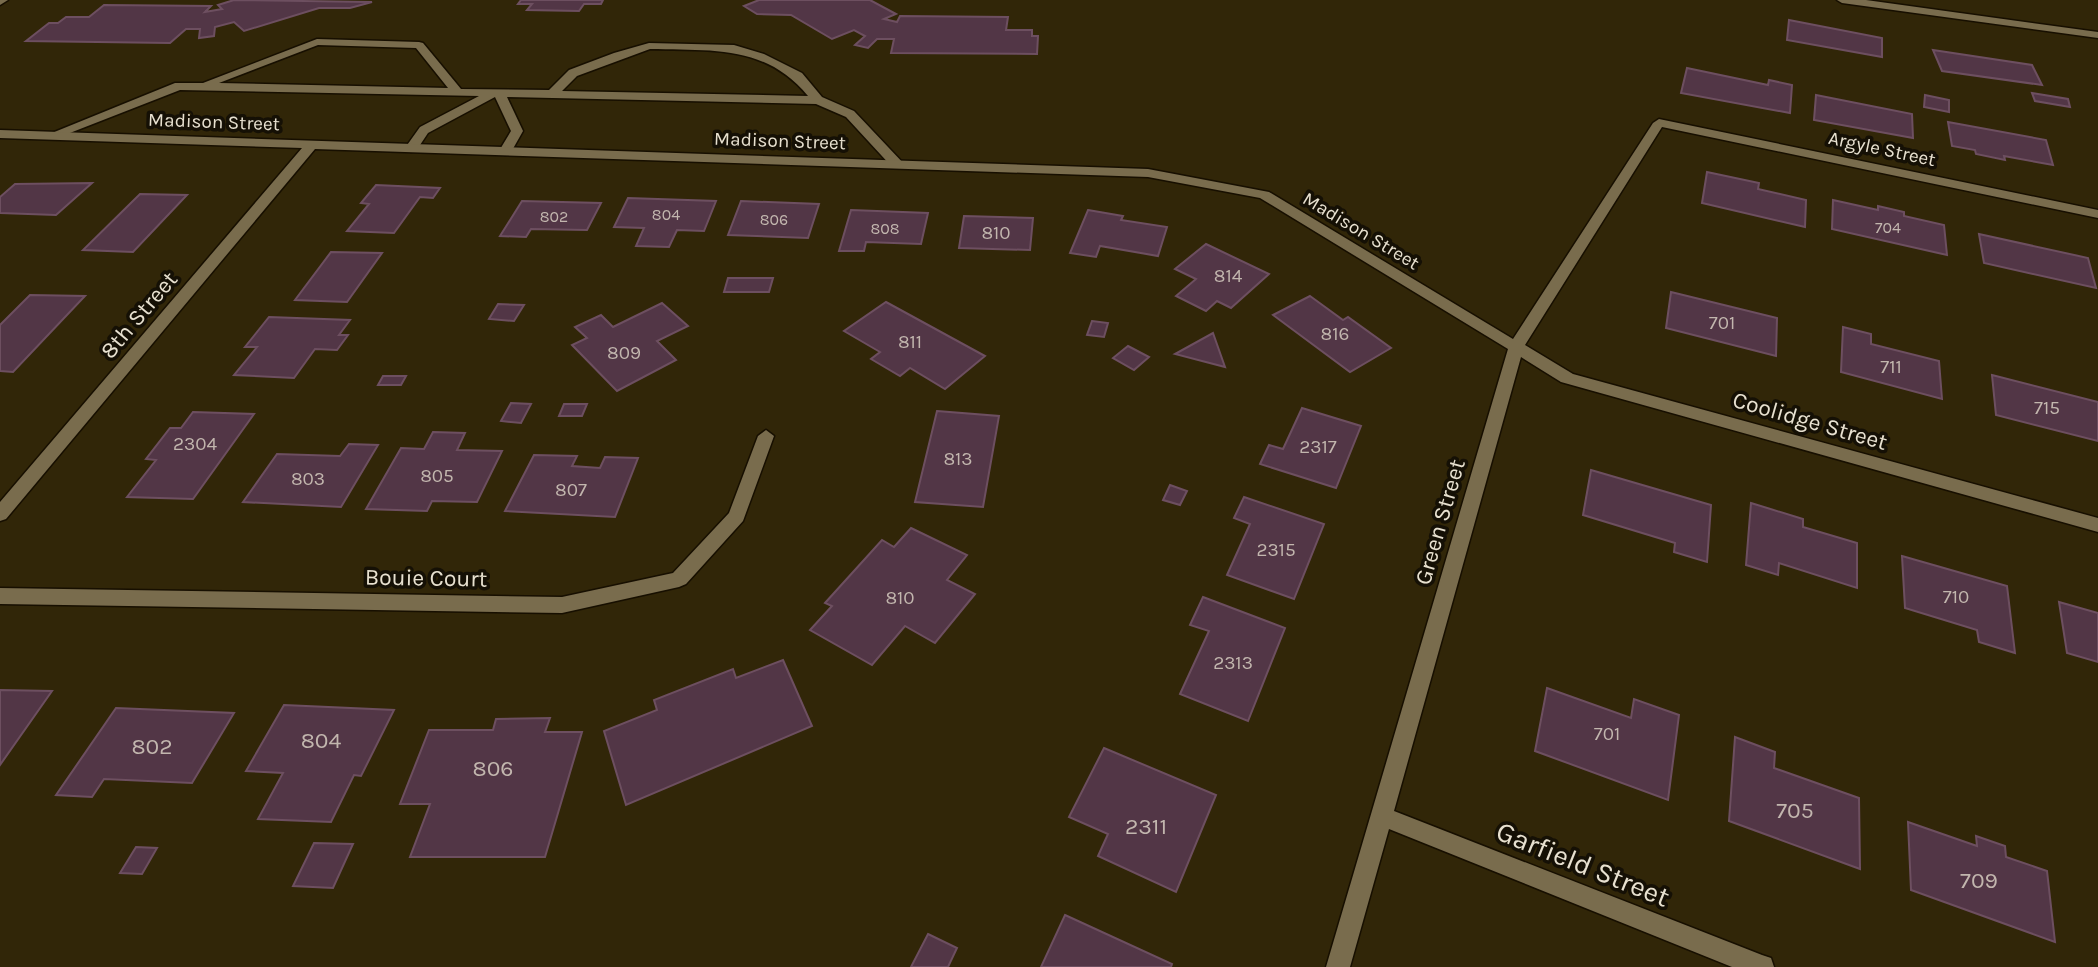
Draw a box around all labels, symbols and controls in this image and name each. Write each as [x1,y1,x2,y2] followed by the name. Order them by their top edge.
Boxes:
[148,109,280,135] street label: Madison Street
[1826,127,1938,171] street label: Argyle Street
[714,128,846,154] street label: Madison Street
[1299,188,1423,274] street label: Madison Street
[652,205,680,224] house number: 804
[540,207,568,226] house number: 802
[760,210,788,229] house number: 806
[1875,218,1901,237] house number: 704
[870,219,900,238] house number: 808
[981,222,1011,244] house number: 810
[1214,265,1243,287] house number: 814
[95,266,183,364] street label: 8th Street
[1709,312,1735,334] house number: 701
[1321,323,1349,345] house number: 816
[898,331,922,353] house number: 811
[607,342,641,364] house number: 809
[1880,356,1902,378] house number: 711
[1730,386,1891,456] street label: Coolidge Street
[2034,397,2060,419] house number: 715
[173,433,217,455] house number: 2304
[1299,436,1337,458] house number: 2317
[943,448,973,470] house number: 813
[1409,456,1471,588] street label: Green Street
[420,465,454,487] house number: 805
[291,468,325,490] house number: 803
[555,479,587,501] house number: 807
[1256,539,1296,561] house number: 2315
[365,563,488,593] street label: Bouie Court
[1943,586,1969,608] house number: 710
[885,587,915,609] house number: 810
[1213,652,1253,674] house number: 2313
[1594,723,1620,745] house number: 701
[301,727,341,754] house number: 804
[131,733,173,760] house number: 802
[473,755,513,782] house number: 806
[1776,797,1814,824] house number: 705
[1125,813,1167,840] house number: 2311
[1492,814,1674,914] street label: Garfield Street
[1960,867,1998,894] house number: 709

